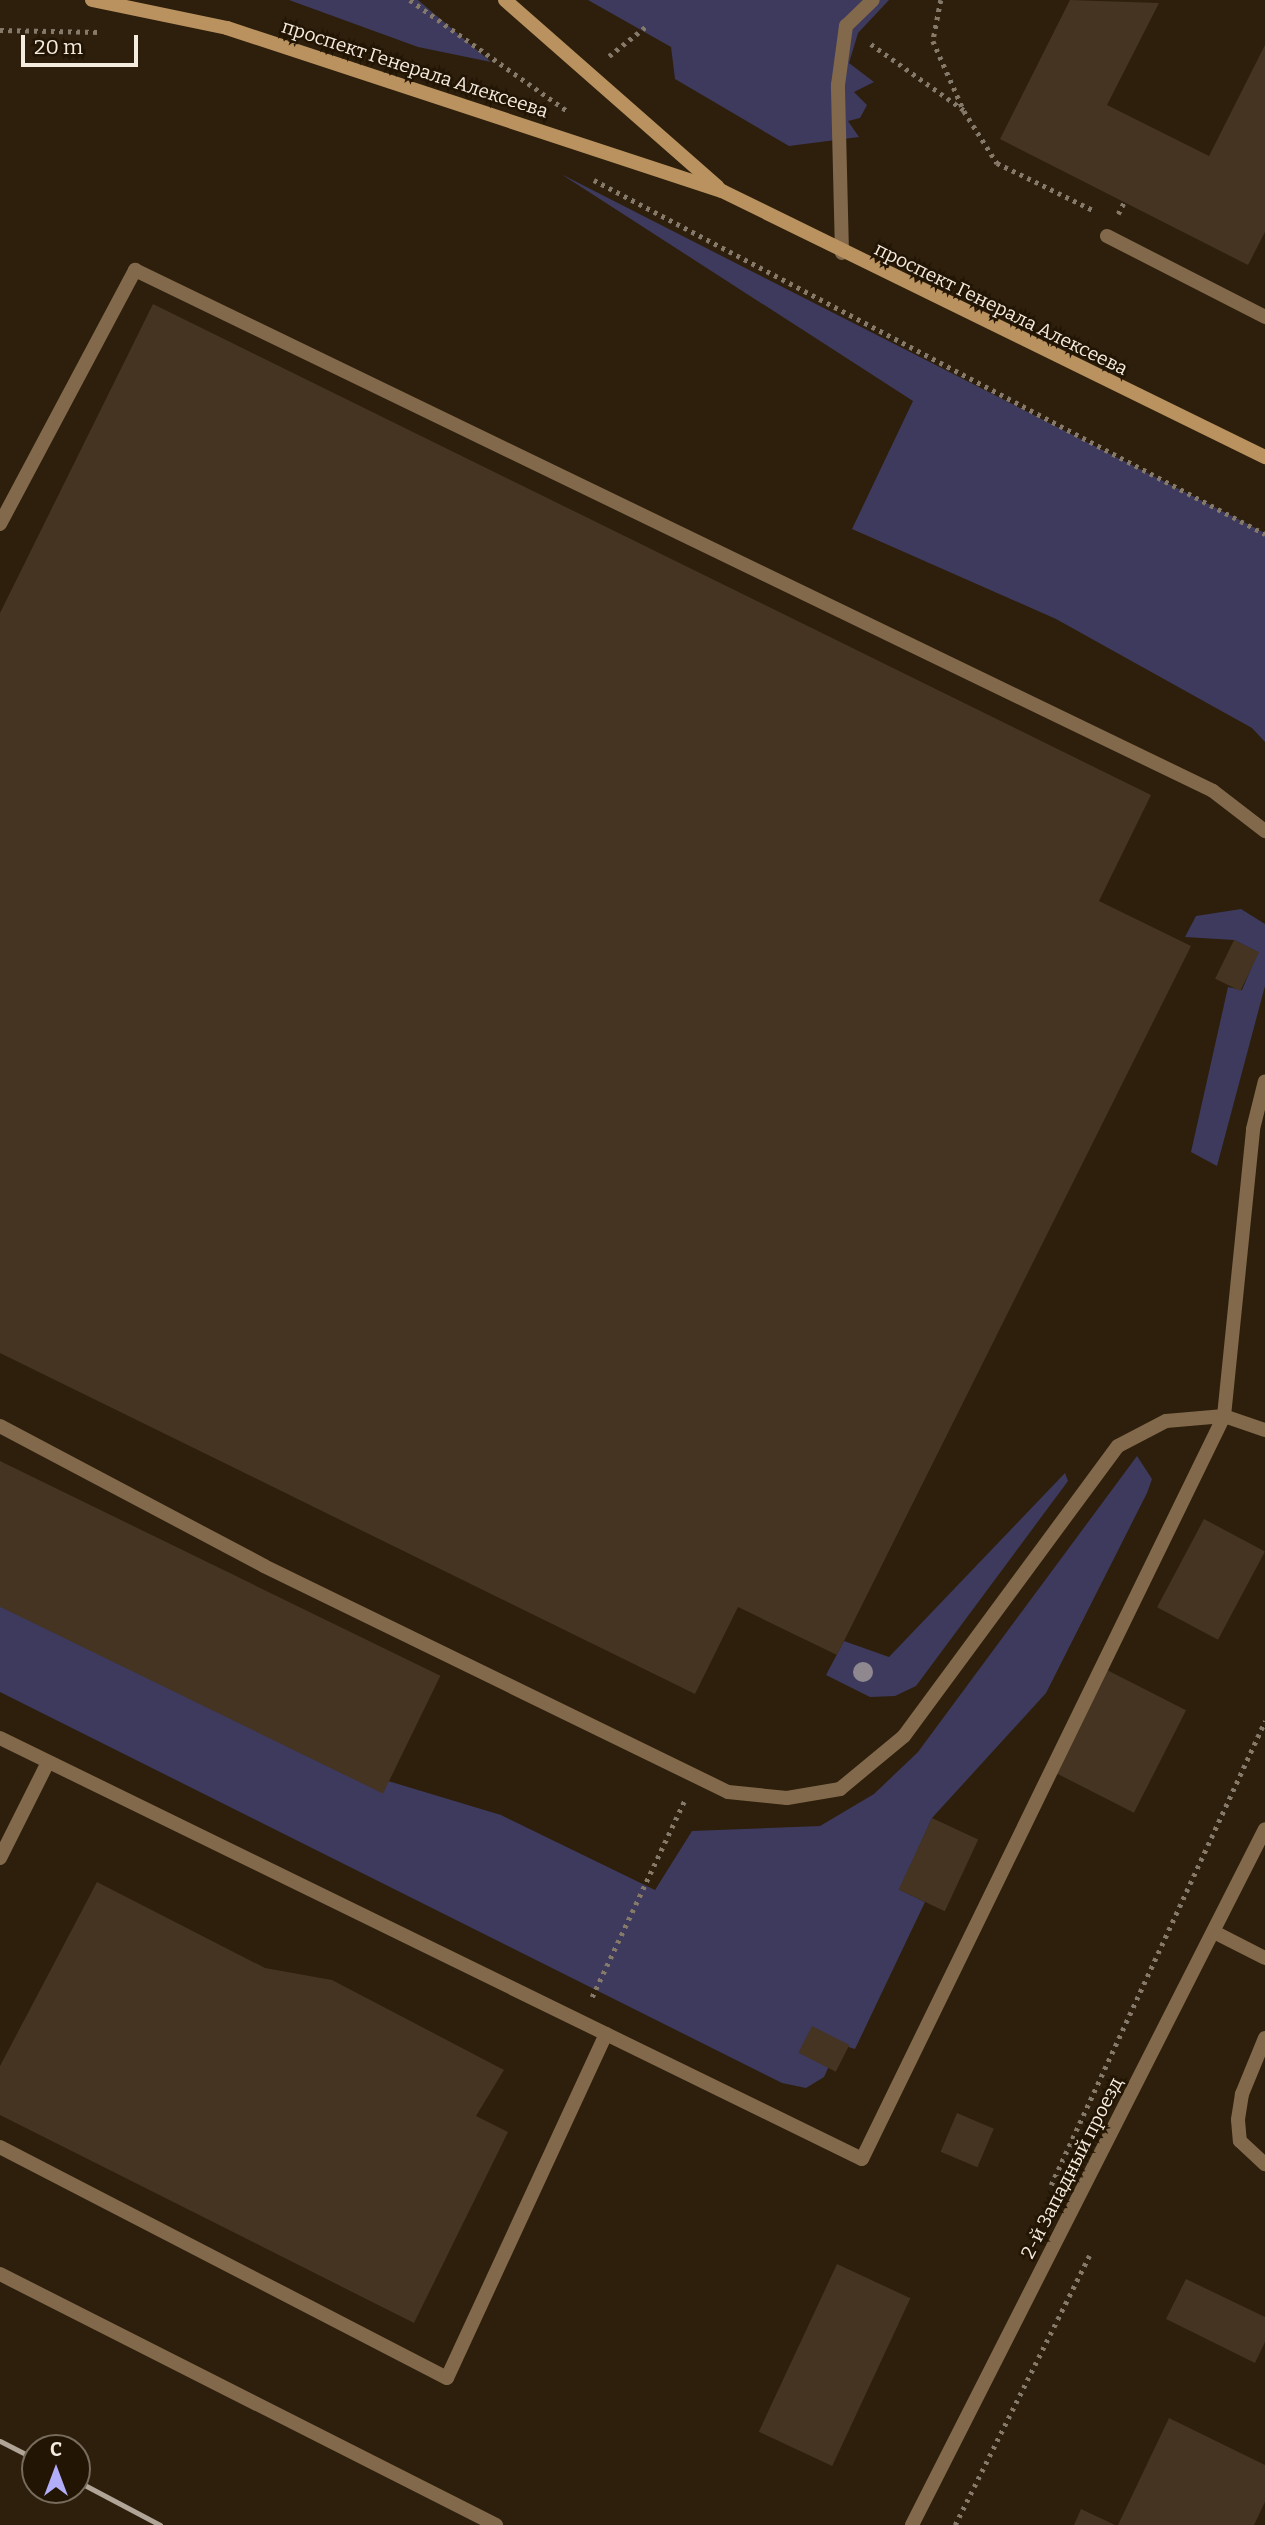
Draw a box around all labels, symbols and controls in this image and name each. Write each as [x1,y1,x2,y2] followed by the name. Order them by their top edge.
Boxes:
[279,15,551,123] street label: проспект Генерала Алексеева
[24,21,142,65] scale bar
[34,34,83,60] text: 20 m
[871,238,1131,380] street label: проспект Генерала Алексеева
[1016,2074,1128,2262] street label: 2-й Западный проезд
[21,2434,91,2504] north arrow
[50,2438,62,2461] text: С

